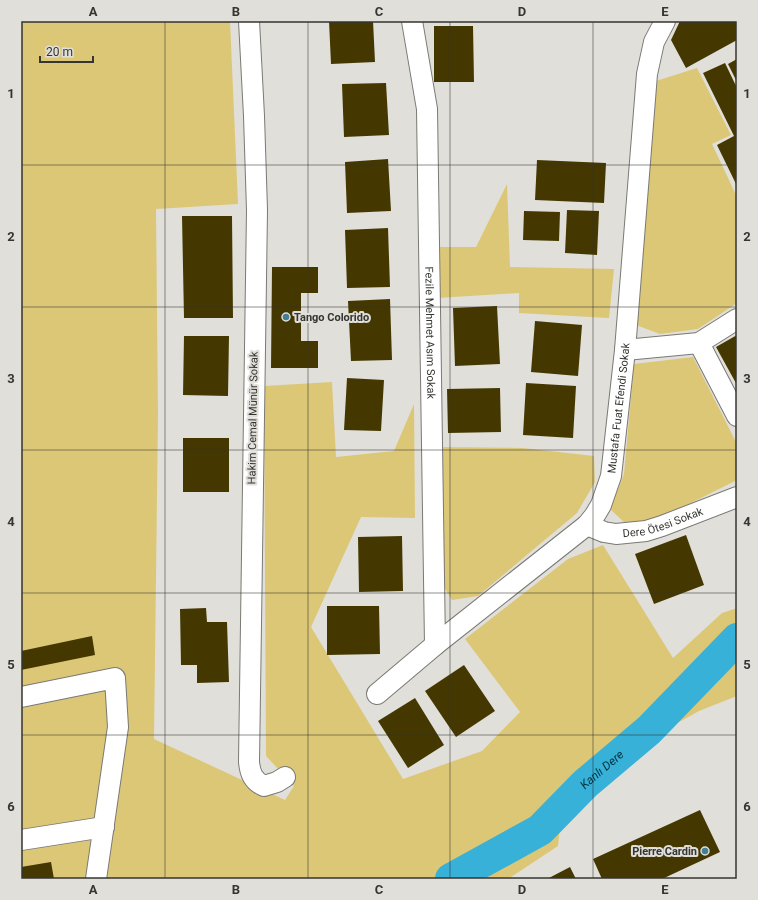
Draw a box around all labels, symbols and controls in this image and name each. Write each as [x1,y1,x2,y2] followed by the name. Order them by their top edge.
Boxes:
[89,4,98,19] text: A
[232,4,240,19] text: B
[375,4,384,19] text: C
[518,4,526,19] text: D
[661,4,669,19] text: E
[40,38,93,64] scale bar
[46,45,73,59] text: 20 m
[7,86,15,101] text: 1
[743,86,751,101] text: 1
[7,229,15,244] text: 2
[743,229,751,244] text: 2
[423,266,438,399] street label: Fezile Mehmet Asım Sokak
[294,311,369,324] place label: Tango Colorido
[281,312,291,322] marker: Tango Colorido
[605,342,632,474] street label: Mustafa Fuat Efendi Sokak
[245,351,261,484] street label: Hakim Cemal Münür Sokak
[7,371,15,386] text: 3
[743,371,751,386] text: 3
[622,504,705,540] street label: Dere Ötesi Sokak
[7,514,15,529] text: 4
[743,514,751,529] text: 4
[7,657,15,672] text: 5
[743,657,751,672] text: 5
[577,747,626,792] water label: Kanlı Dere
[7,799,15,814] text: 6
[743,799,751,814] text: 6
[632,845,697,858] place label: Pierre Cardin
[700,846,710,856] marker: Pierre Cardin
[89,882,98,897] text: A
[232,882,240,897] text: B
[375,882,384,897] text: C
[518,882,526,897] text: D
[661,882,669,897] text: E

